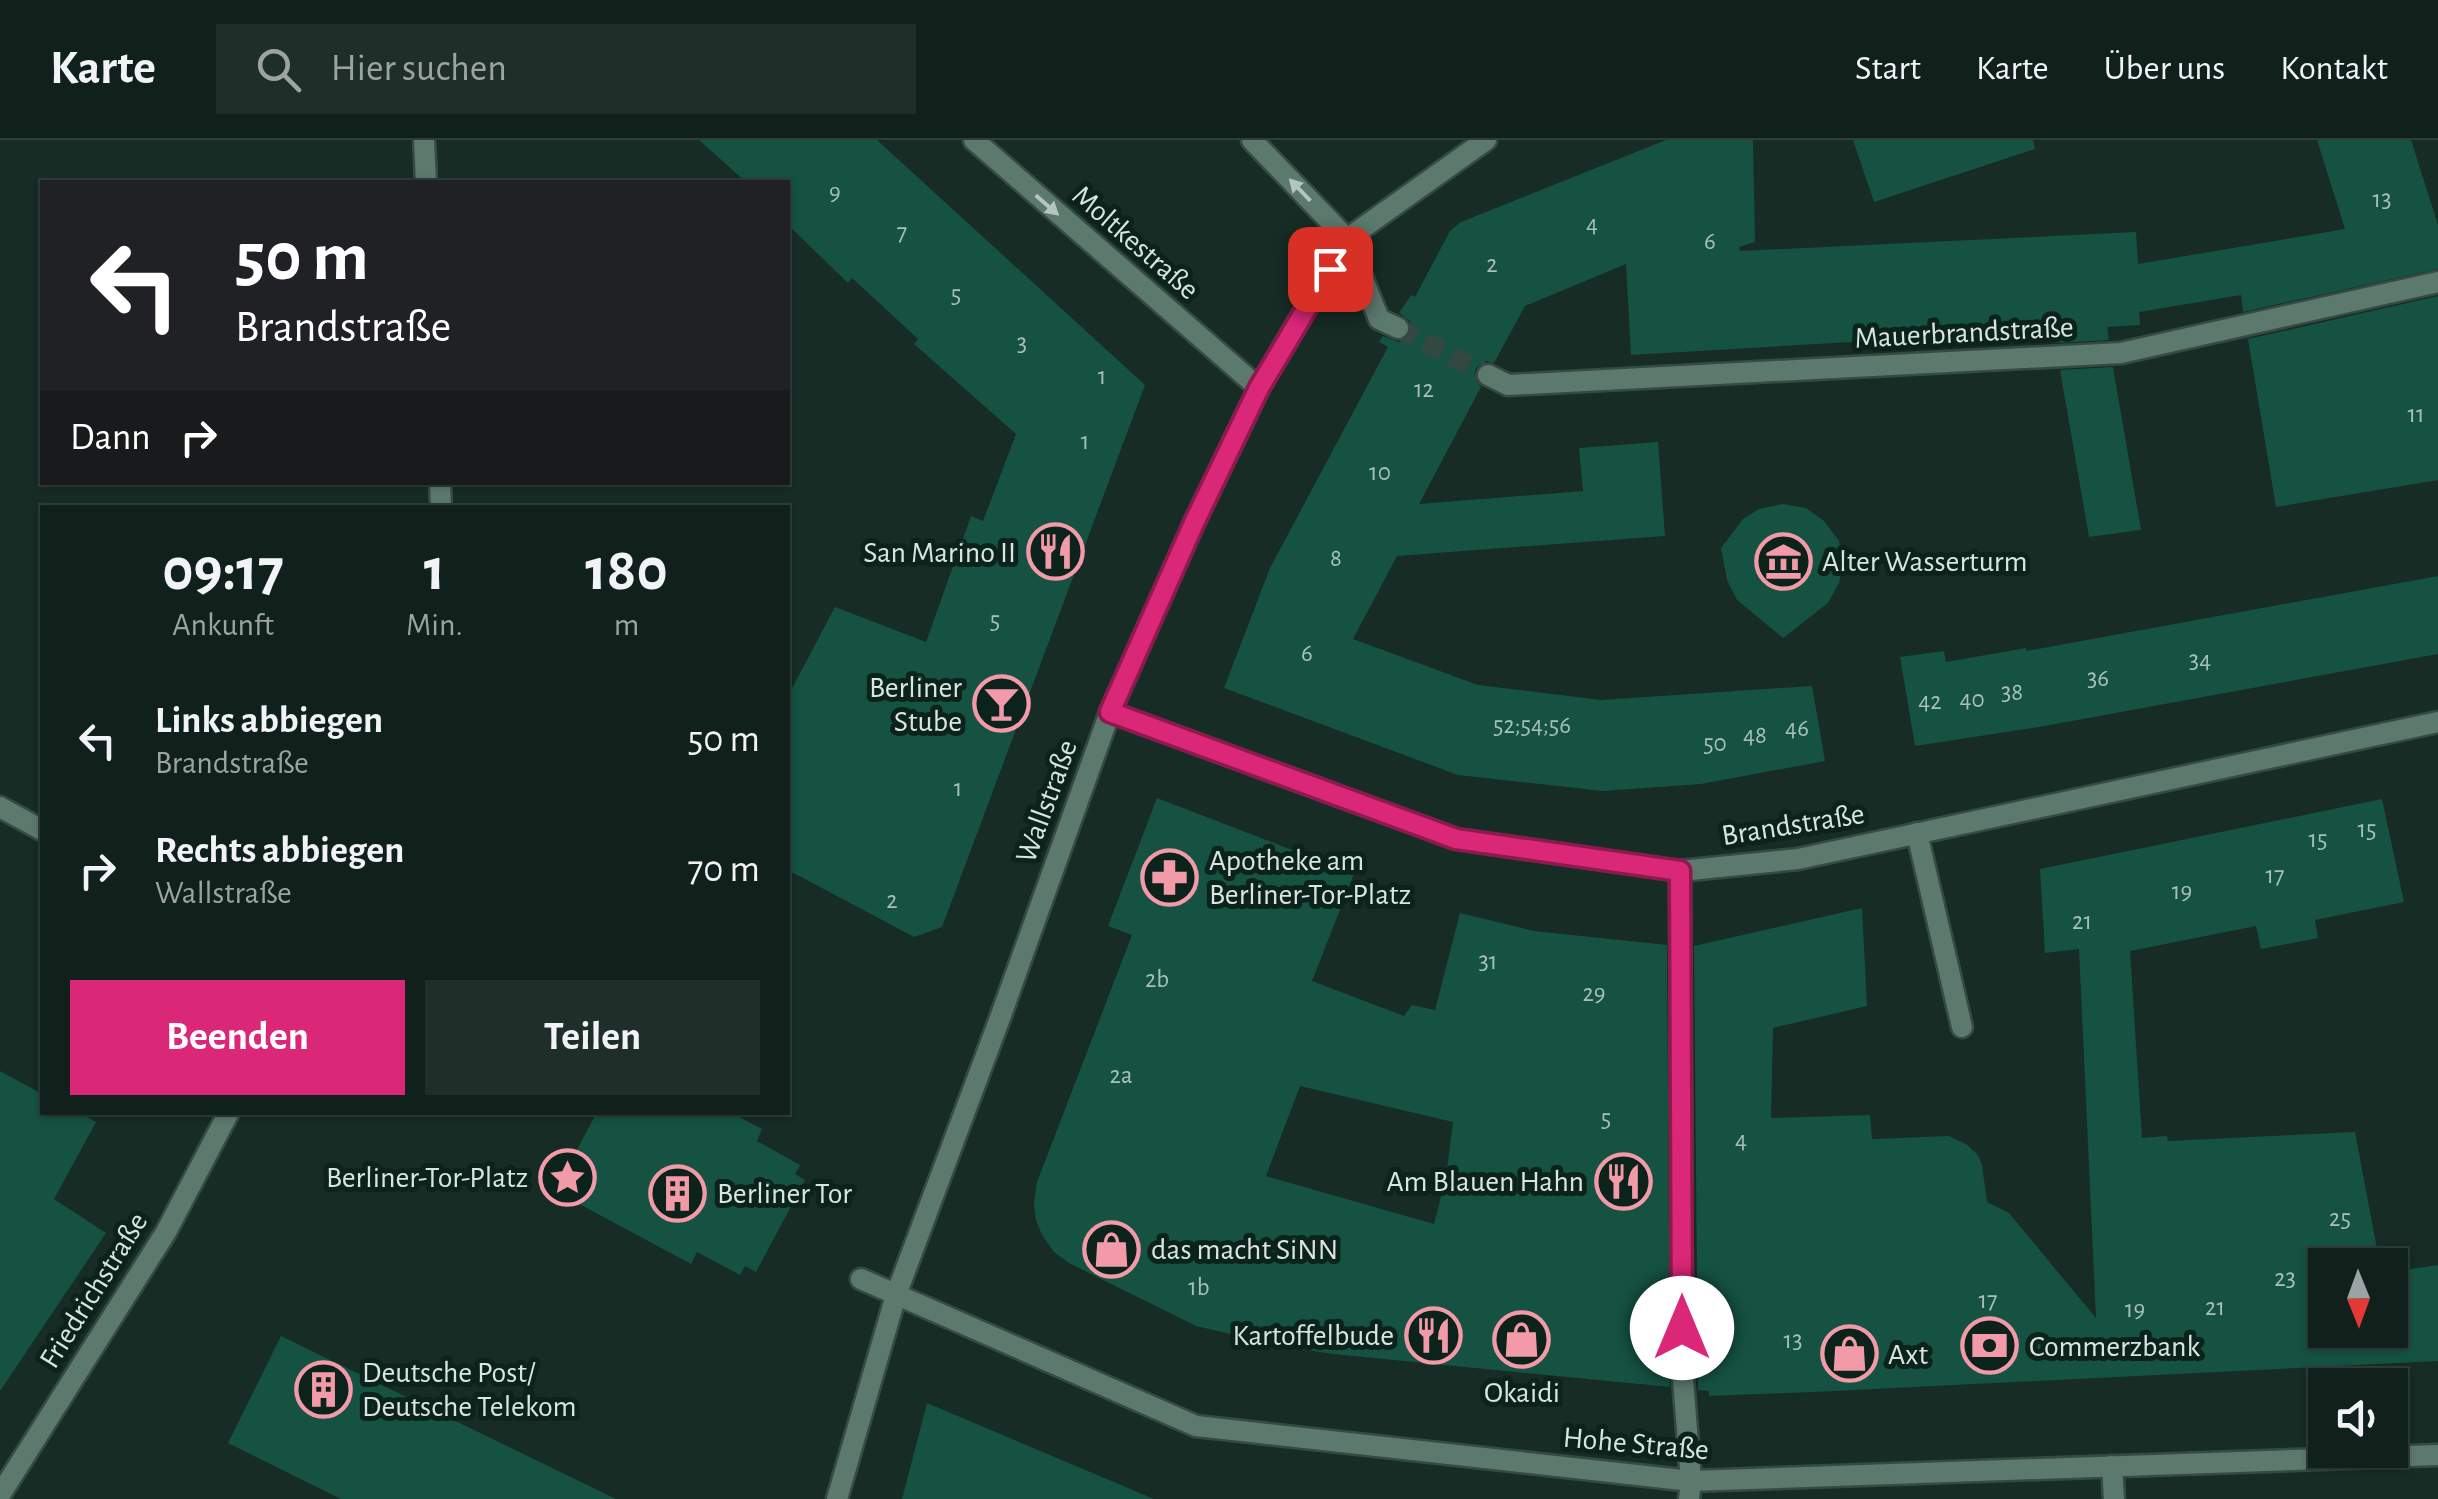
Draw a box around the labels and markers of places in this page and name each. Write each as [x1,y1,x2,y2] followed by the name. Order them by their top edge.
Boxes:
[1288,227,1373,312] pin
[1025,522,1085,582] restaurant icon: San Marino II
[1753,531,1813,591] museum icon: Alter Wasserturm
[863,538,1016,568] place label: San Marino II
[1822,547,2027,577] place label: Alter Wasserturm
[869,673,962,737] place label: Berliner Stube
[971,674,1031,734] bar icon: Berliner Stube
[1209,846,1411,910] place label: Apotheke am Berliner-Tor-Platz
[1140,847,1200,907] pharmacy icon: Apotheke am Berliner-Tor-Platz
[537,1147,597,1207] place icon: Berliner-Tor-Platz
[1593,1151,1653,1211] restaurant icon: Am Blauen Hahn
[326,1163,528,1193] place label: Berliner-Tor-Platz
[648,1163,708,1223] building icon: Berliner Tor
[1387,1167,1584,1197] place label: Am Blauen Hahn
[717,1179,852,1209] place label: Berliner Tor
[1082,1219,1142,1279] shop icon: das macht SiNN
[1151,1235,1338,1265] place label: das macht SiNN
[1403,1305,1463,1365] restaurant icon: Kartoffelbude
[1492,1310,1552,1370] shop icon: Okaidi
[1960,1316,2020,1376] bank icon: Commerzbank
[1232,1321,1394,1351] place label: Kartoffelbude
[1819,1324,1879,1384] shop icon: Axt
[2029,1332,2200,1362] place label: Commerzbank
[1888,1340,1928,1370] place label: Axt
[362,1358,577,1422] place label: Deutsche Post/ Deutsche Telekom
[293,1359,353,1419] building icon: Deutsche Post/ Deutsche Telekom
[1484,1378,1560,1408] place label: Okaidi

